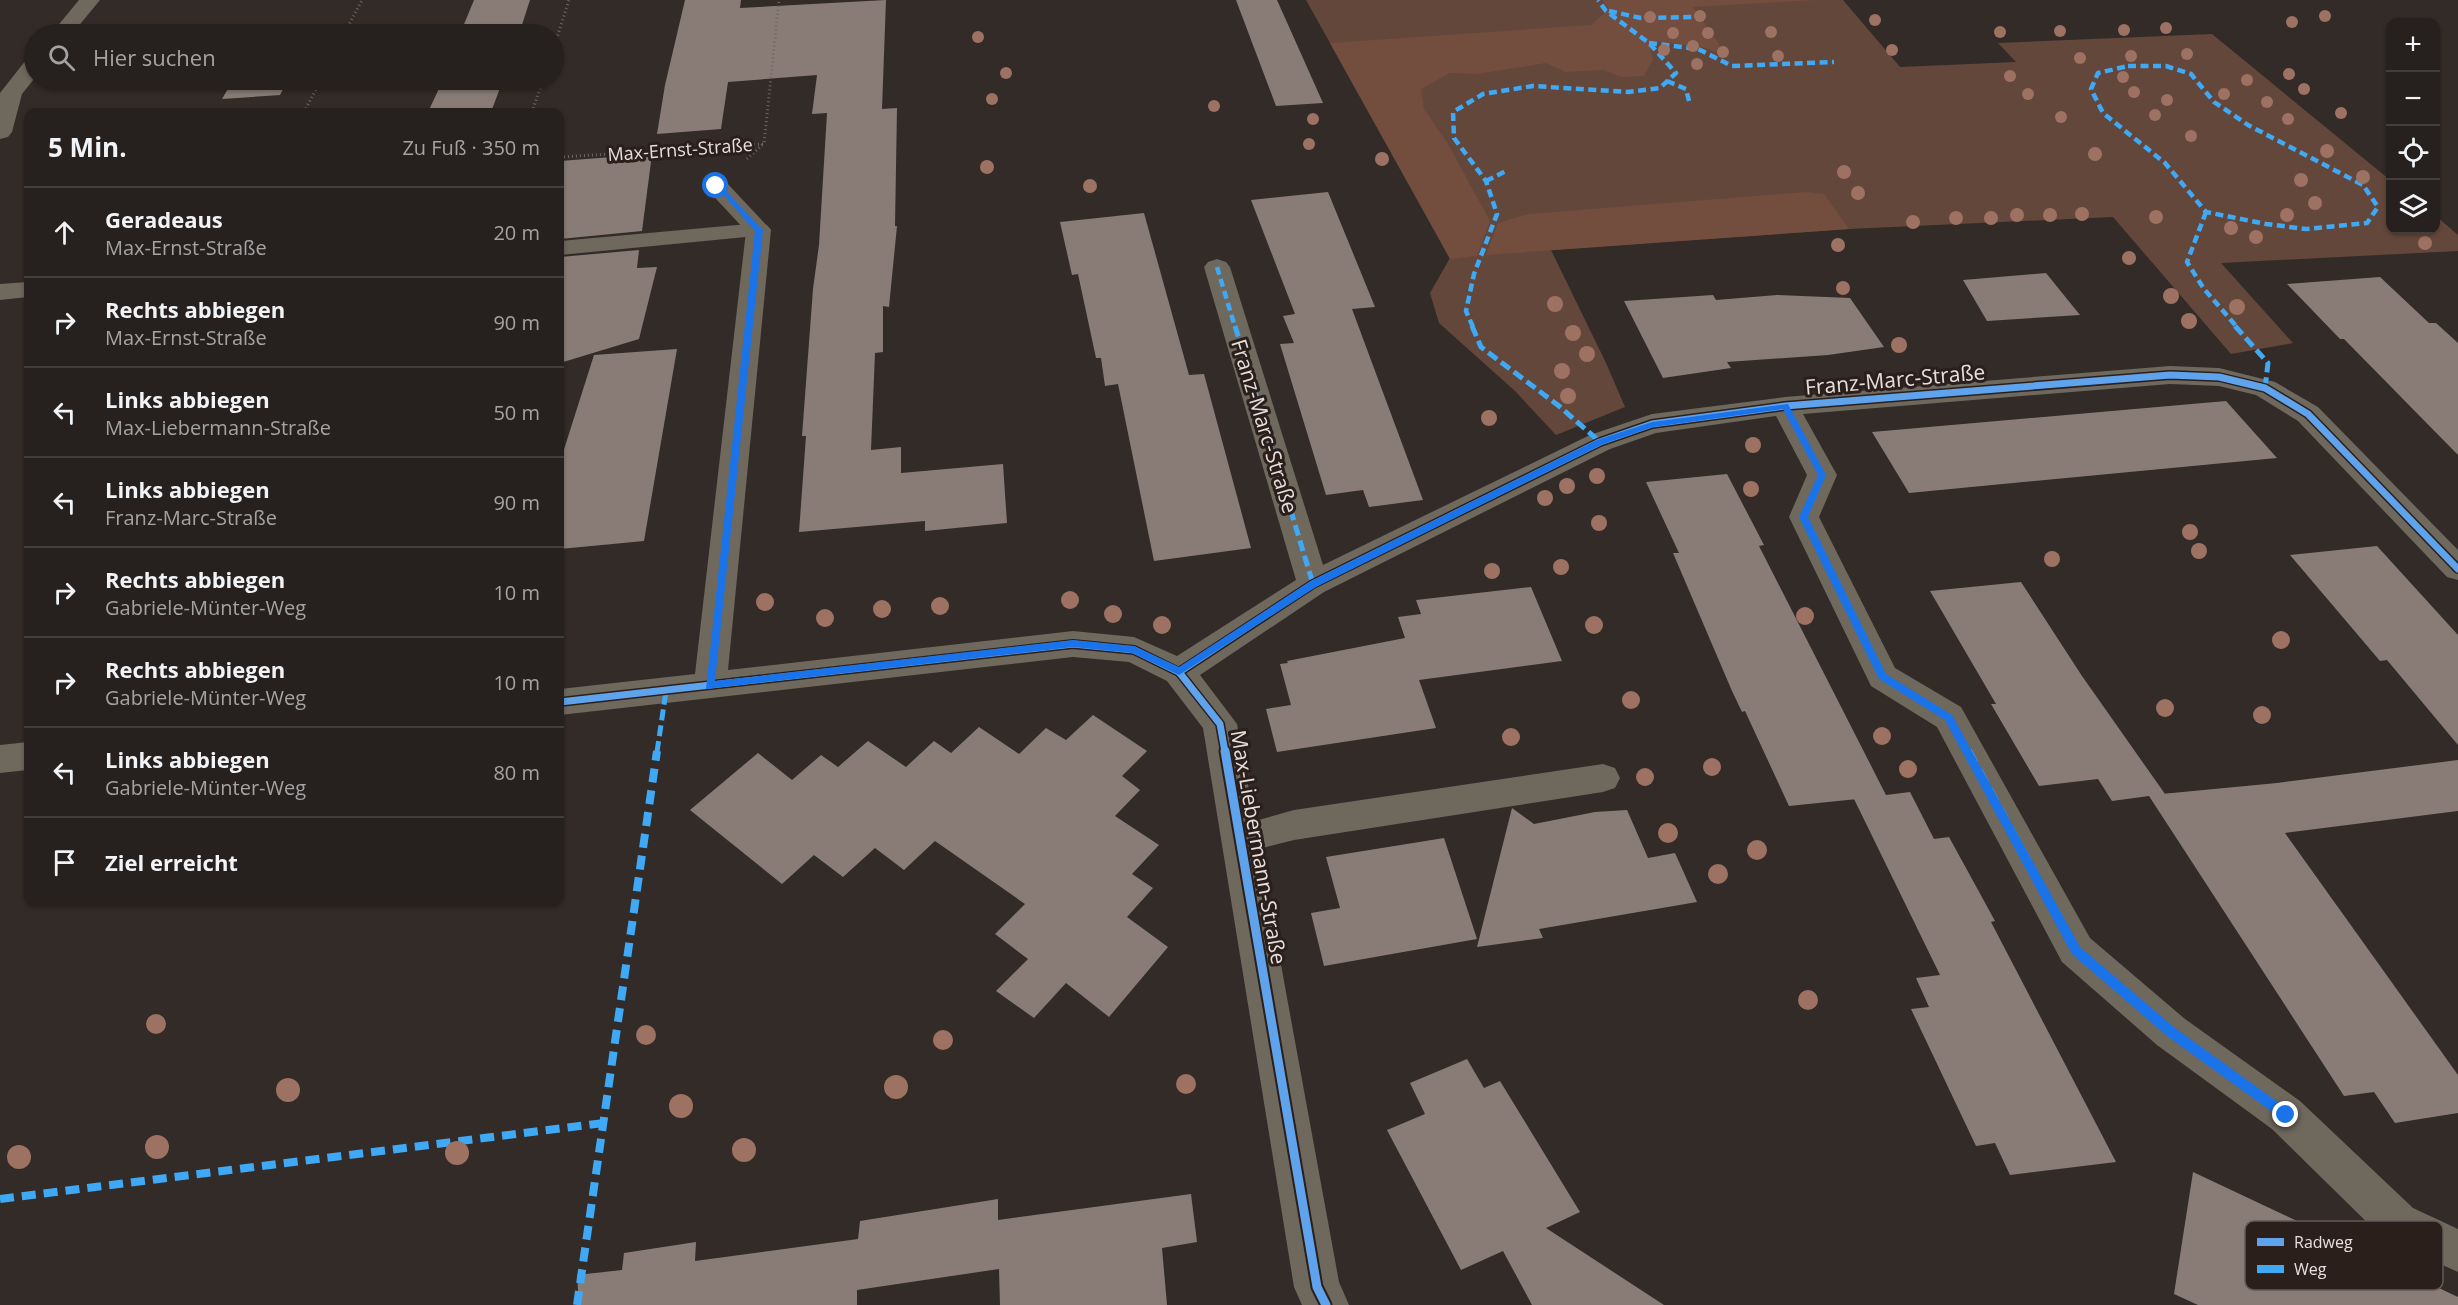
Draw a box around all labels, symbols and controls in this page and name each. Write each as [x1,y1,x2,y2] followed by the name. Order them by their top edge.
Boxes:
[2386,18,2440,234] map controls
[2386,18,2440,72] button: +
[24,24,564,90] search box
[45,41,78,74] icon: search
[93,42,216,72] text: Hier suchen
[2386,72,2440,126] button: −
[2386,126,2440,180] button: locate
[48,129,127,165] text: 5 Min.
[607,132,753,166] street label: Max-Ernst-Straße
[402,134,540,161] text: Zu Fuß · 350 m
[702,172,728,198] route start
[2386,180,2440,234] button: layers
[105,204,223,234] text: Geradeaus
[48,216,81,249] icon: ahead
[493,219,540,246] text: 20 m
[105,234,267,261] text: Max-Ernst-Straße
[105,294,285,324] text: Rechts abbiegen
[48,306,81,339] icon: right
[493,309,540,336] text: 90 m
[105,324,267,351] text: Max-Ernst-Straße
[1225,336,1305,516] street label: Franz-Marc-Straße
[1804,357,1986,401] street label: Franz-Marc-Straße
[105,384,270,414] text: Links abbiegen
[48,396,81,429] icon: left
[493,399,540,426] text: 50 m
[105,414,331,441] text: Max-Liebermann-Straße
[105,474,270,504] text: Links abbiegen
[48,486,81,519] icon: left
[493,489,540,516] text: 90 m
[105,504,277,531] text: Franz-Marc-Straße
[105,564,285,594] text: Rechts abbiegen
[48,576,81,609] icon: right
[493,579,540,606] text: 10 m
[105,594,306,621] text: Gabriele-Münter-Weg
[105,654,285,684] text: Rechts abbiegen
[48,666,81,699] icon: right
[493,669,540,696] text: 10 m
[105,684,306,711] text: Gabriele-Münter-Weg
[1225,728,1293,966] street label: Max-Liebermann-Straße
[105,744,270,774] text: Links abbiegen
[48,756,81,789] icon: left
[493,759,540,786] text: 80 m
[105,774,306,801] text: Gabriele-Münter-Weg
[48,846,81,879] icon: arrive
[105,847,238,877] text: Ziel erreicht
[2272,1101,2298,1127] route end
[2245,1221,2443,1290] legend
[2294,1231,2353,1253] text: Radweg
[2294,1258,2327,1280] text: Weg

